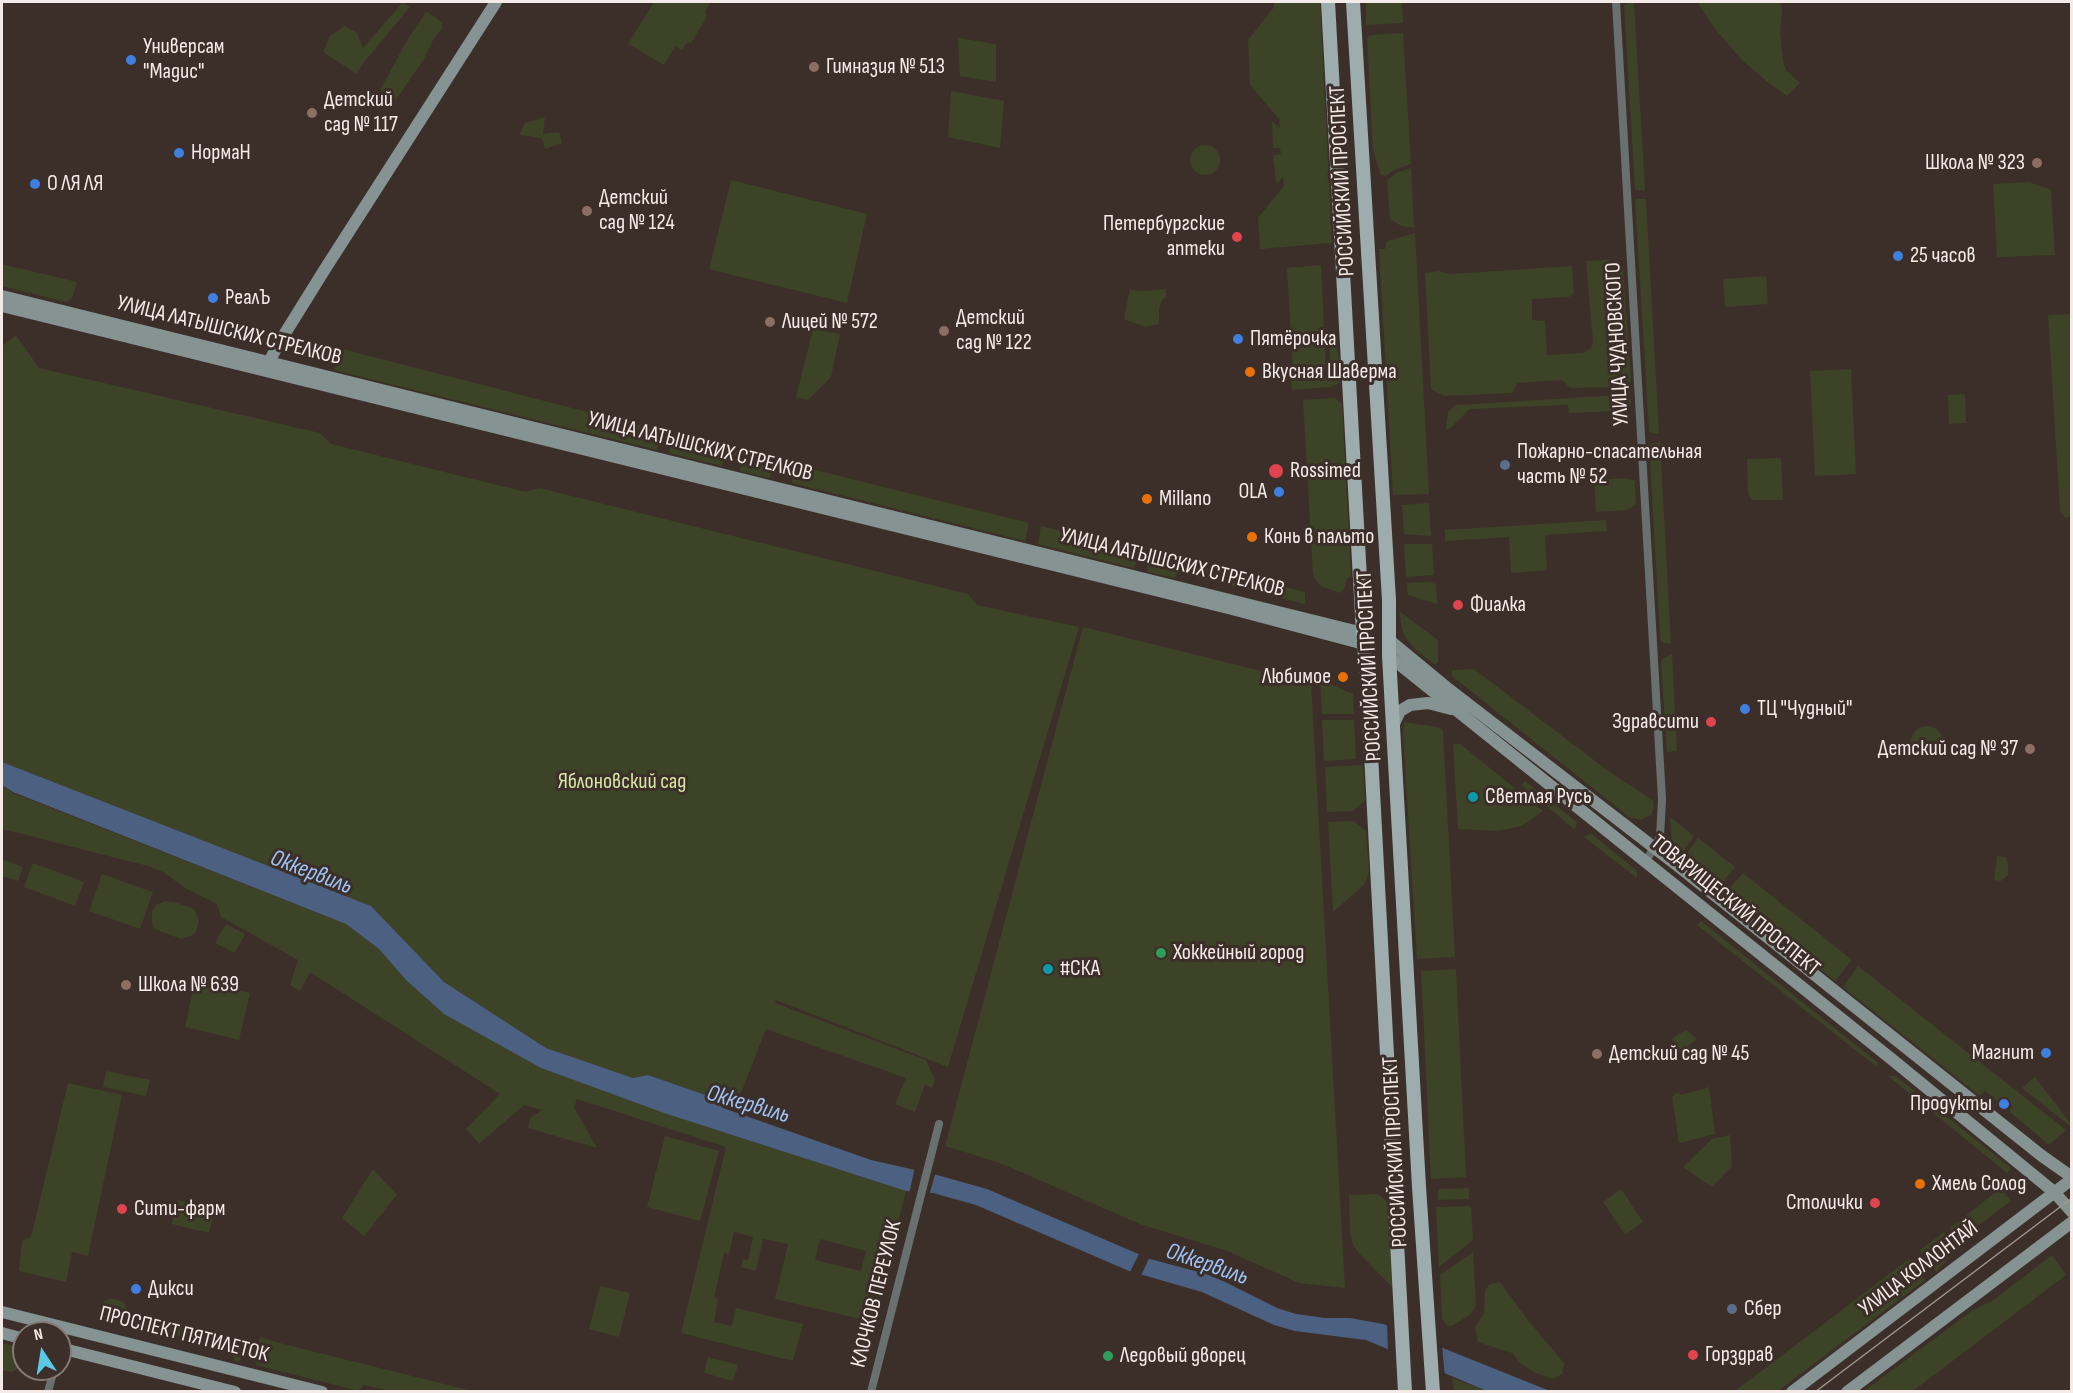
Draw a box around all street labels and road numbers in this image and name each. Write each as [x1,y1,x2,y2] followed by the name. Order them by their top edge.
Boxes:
[1325,85,1361,277] street label: РОССИЙСКИЙ ПРОСПЕКТ
[1601,261,1635,427] street label: УЛИЦА ЧУДНОВСКОГО
[114,290,344,372] street label: УЛИЦА ЛАТЫШСКИХ СТРЕЛКОВ
[585,406,815,488] street label: УЛИЦА ЛАТЫШСКИХ СТРЕЛКОВ
[1057,522,1287,604] street label: УЛИЦА ЛАТЫШСКИХ СТРЕЛКОВ
[1352,570,1388,762] street label: РОССИЙСКИЙ ПРОСПЕКТ
[1645,830,1825,982] street label: ТОВАРИЩЕСКИЙ ПРОСПЕКТ
[1378,1056,1414,1248] street label: РОССИЙСКИЙ ПРОСПЕКТ
[1854,1216,1984,1322] street label: УЛИЦА КОЛЛОНТАЙ
[846,1218,908,1370] street label: КЛОЧКОВ ПЕРЕУЛОК
[97,1301,271,1369] street label: ПРОСПЕКТ ПЯТИЛЕТОК

